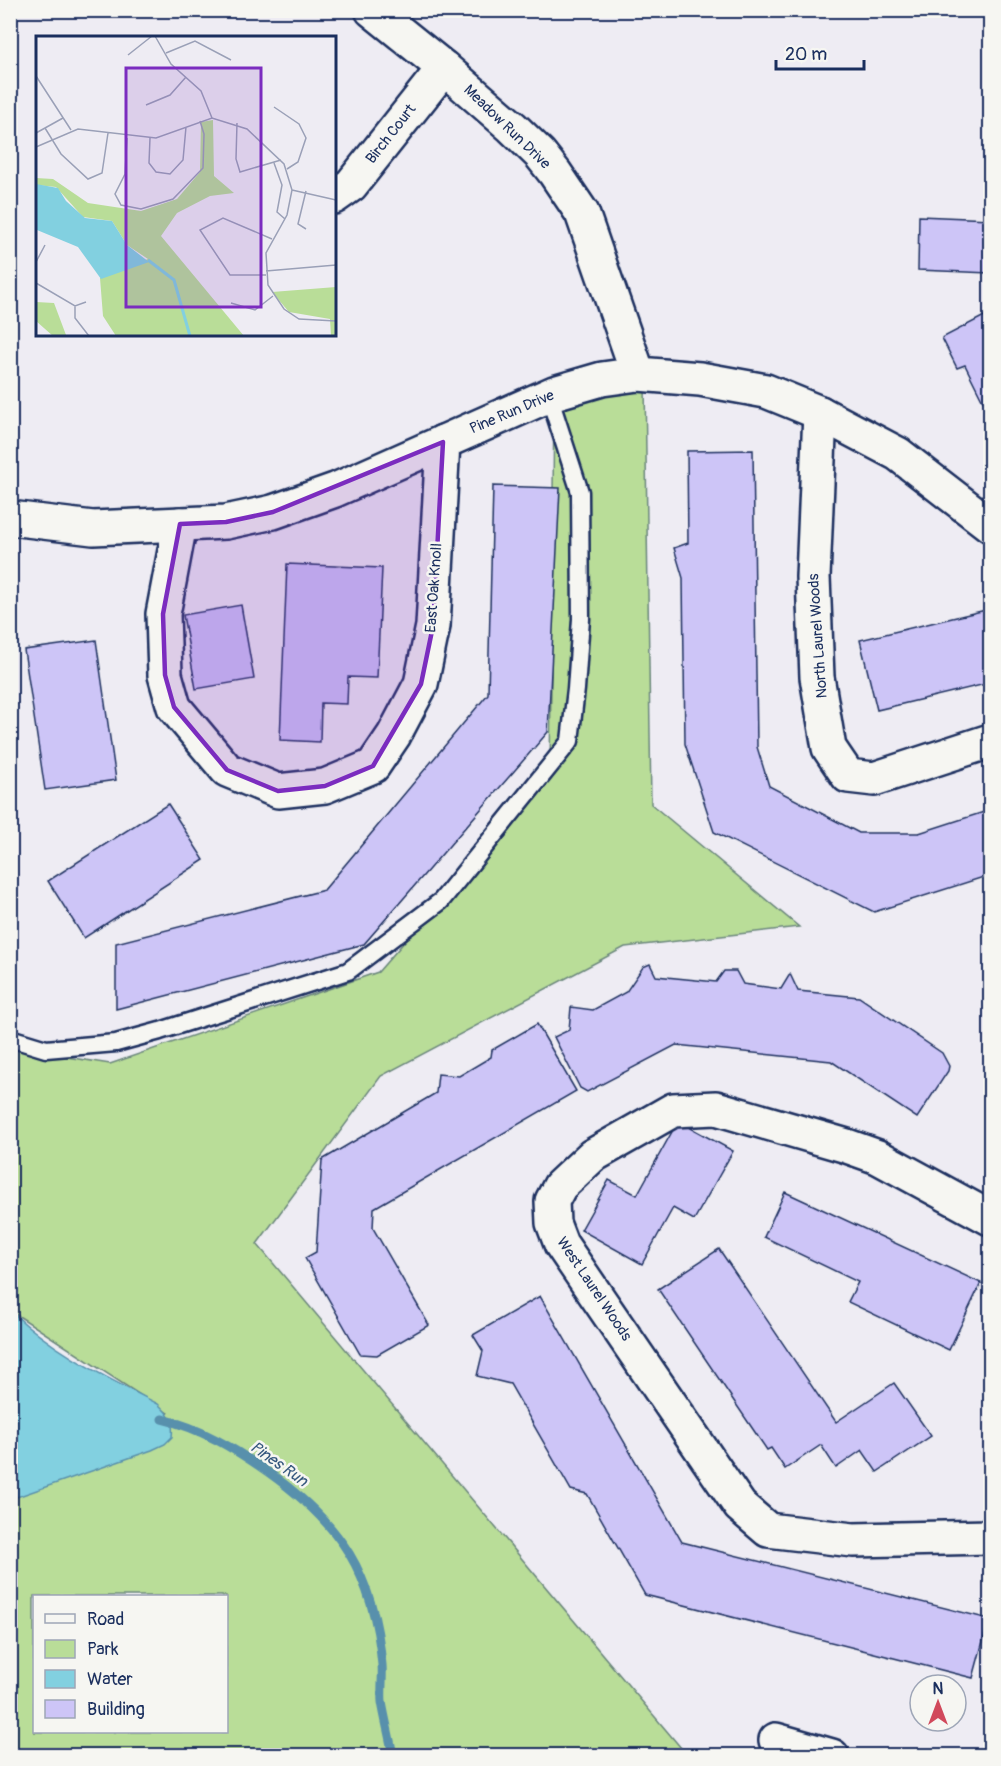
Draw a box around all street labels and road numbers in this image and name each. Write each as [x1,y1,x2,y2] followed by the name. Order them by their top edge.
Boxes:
[460,81,555,174] street label: Meadow Run Drive
[362,100,421,168] street label: Birch Court
[467,385,558,438] street label: Pine Run Drive
[421,543,447,633] street label: East Oak Knoll
[804,573,832,699] street label: North Laurel Woods
[552,1233,636,1345] street label: West Laurel Woods

